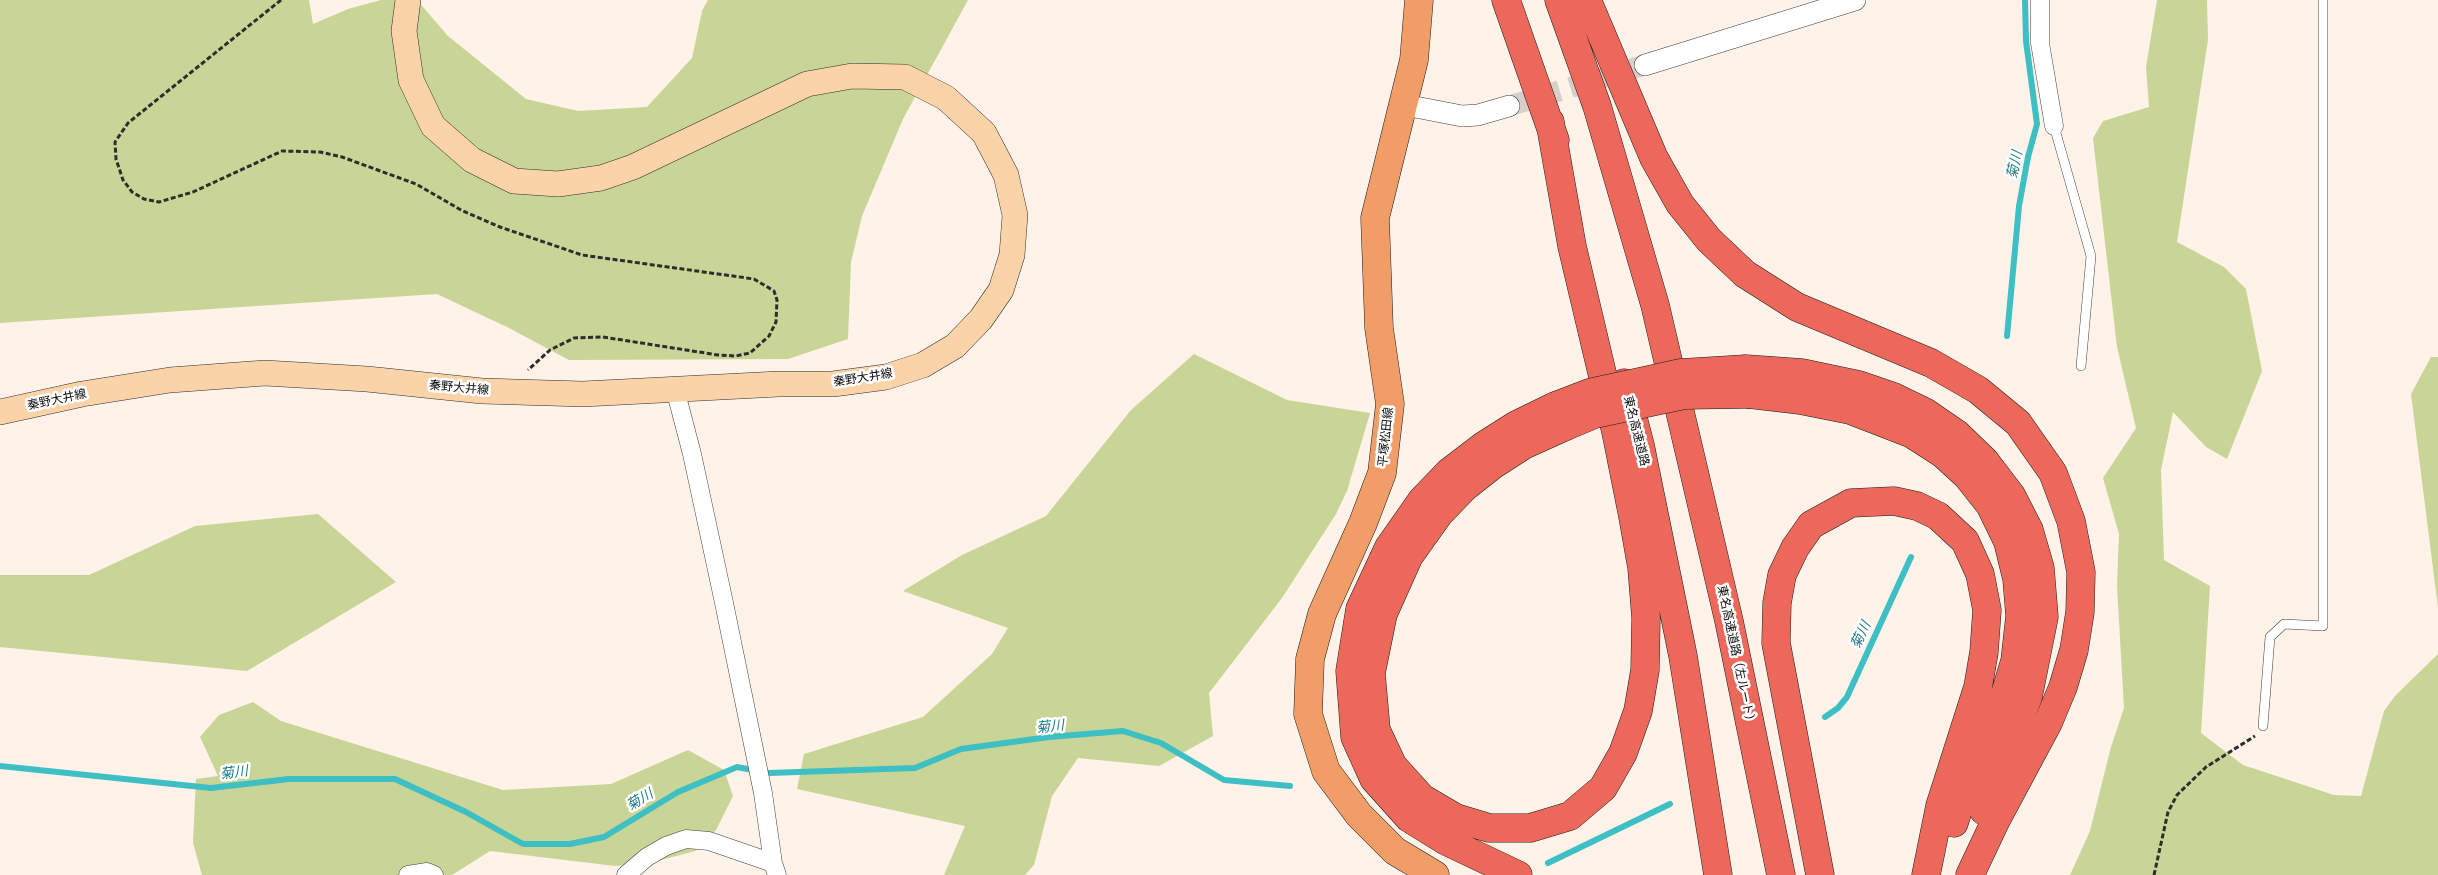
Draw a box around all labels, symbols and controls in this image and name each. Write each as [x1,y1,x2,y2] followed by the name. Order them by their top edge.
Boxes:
[2004,150,2026,180] water label: 菊川
[832,366,894,390] street label: 秦野大井線
[428,378,490,398] street label: 秦野大井線
[26,387,88,413] street label: 秦野大井線
[1620,394,1652,468] street label: 東名高速道路
[1376,406,1396,468] street label: 平塚松田線
[1714,584,1758,728] street label: 東名高速道路（左ルート）
[1847,619,1875,651] water label: 菊川
[1035,717,1065,737] water label: 菊川
[219,763,249,783] water label: 菊川
[624,786,656,814] water label: 菊川

